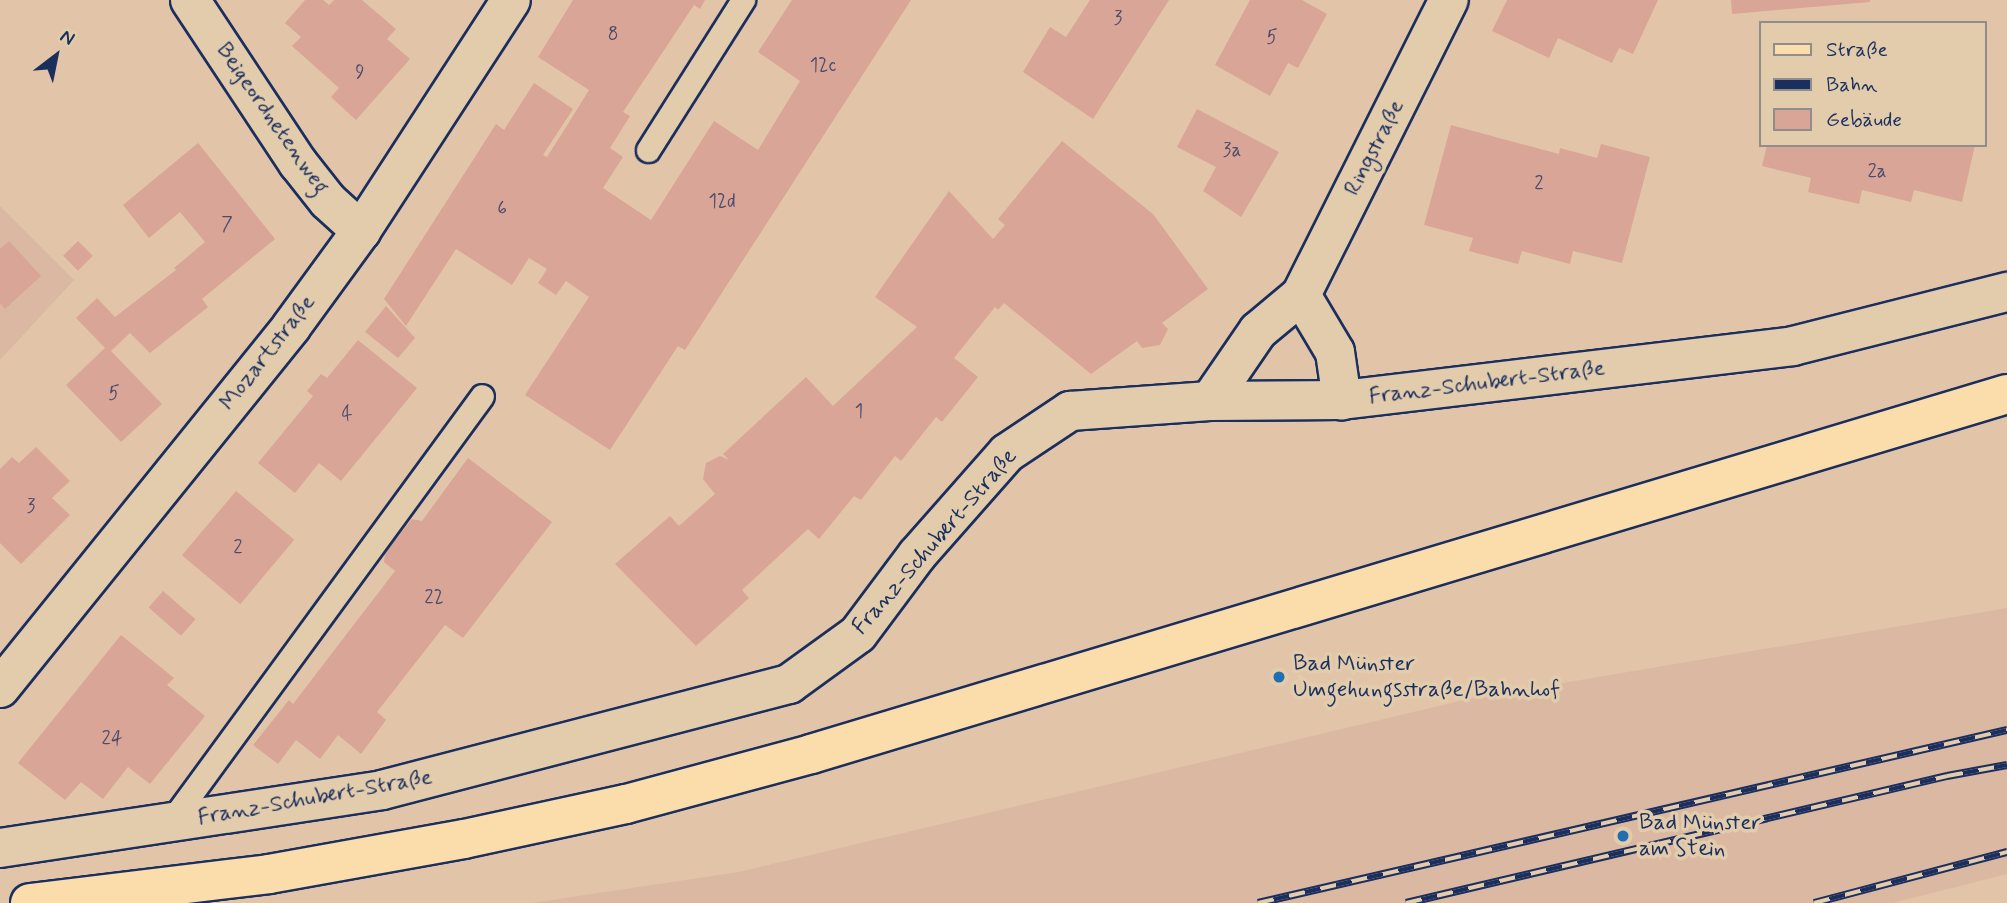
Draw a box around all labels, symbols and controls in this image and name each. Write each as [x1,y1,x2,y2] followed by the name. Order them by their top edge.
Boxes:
[1114,8,1122,30] house number: 3
[21,21,91,91] north arrow
[1758,21,1986,147] legend
[55,24,79,52] text: N
[608,24,618,46] house number: 8
[1266,27,1278,49] house number: 5
[1826,36,1888,64] text: Straße
[209,38,335,200] street label: Beigeordnetenweg
[810,55,836,77] house number: 12c
[355,62,365,84] house number: 9
[1826,71,1878,99] text: Bahn
[1339,95,1411,201] street label: Ringstraße
[1826,106,1902,134] text: Gebäude
[1223,140,1241,162] house number: 3a
[1867,161,1887,183] house number: 2a
[1534,173,1544,195] house number: 2
[708,191,736,213] house number: 12d
[497,198,507,220] house number: 6
[221,214,233,236] house number: 7
[214,290,322,416] street label: Mozartstraße
[1367,355,1607,411] street label: Franz-Schubert-Straße
[108,383,120,405] house number: 5
[855,401,863,423] house number: 1
[341,404,353,426] house number: 4
[847,443,1023,641] street label: Franz-Schubert-Straße
[27,496,35,518] house number: 3
[233,537,243,559] house number: 2
[424,587,444,609] house number: 22
[1293,650,1560,704] place label: Bad Münster Umgehungsstraße/Bahnhof
[1271,669,1287,685] marker: Bad Münster Umgehungsstraße/Bahnhof
[102,728,122,750] house number: 24
[196,764,434,832] street label: Franz-Schubert-Straße
[1639,809,1763,863] place label: Bad Münster am Stein
[1613,826,1633,846] marker: Bad Münster am Stein

